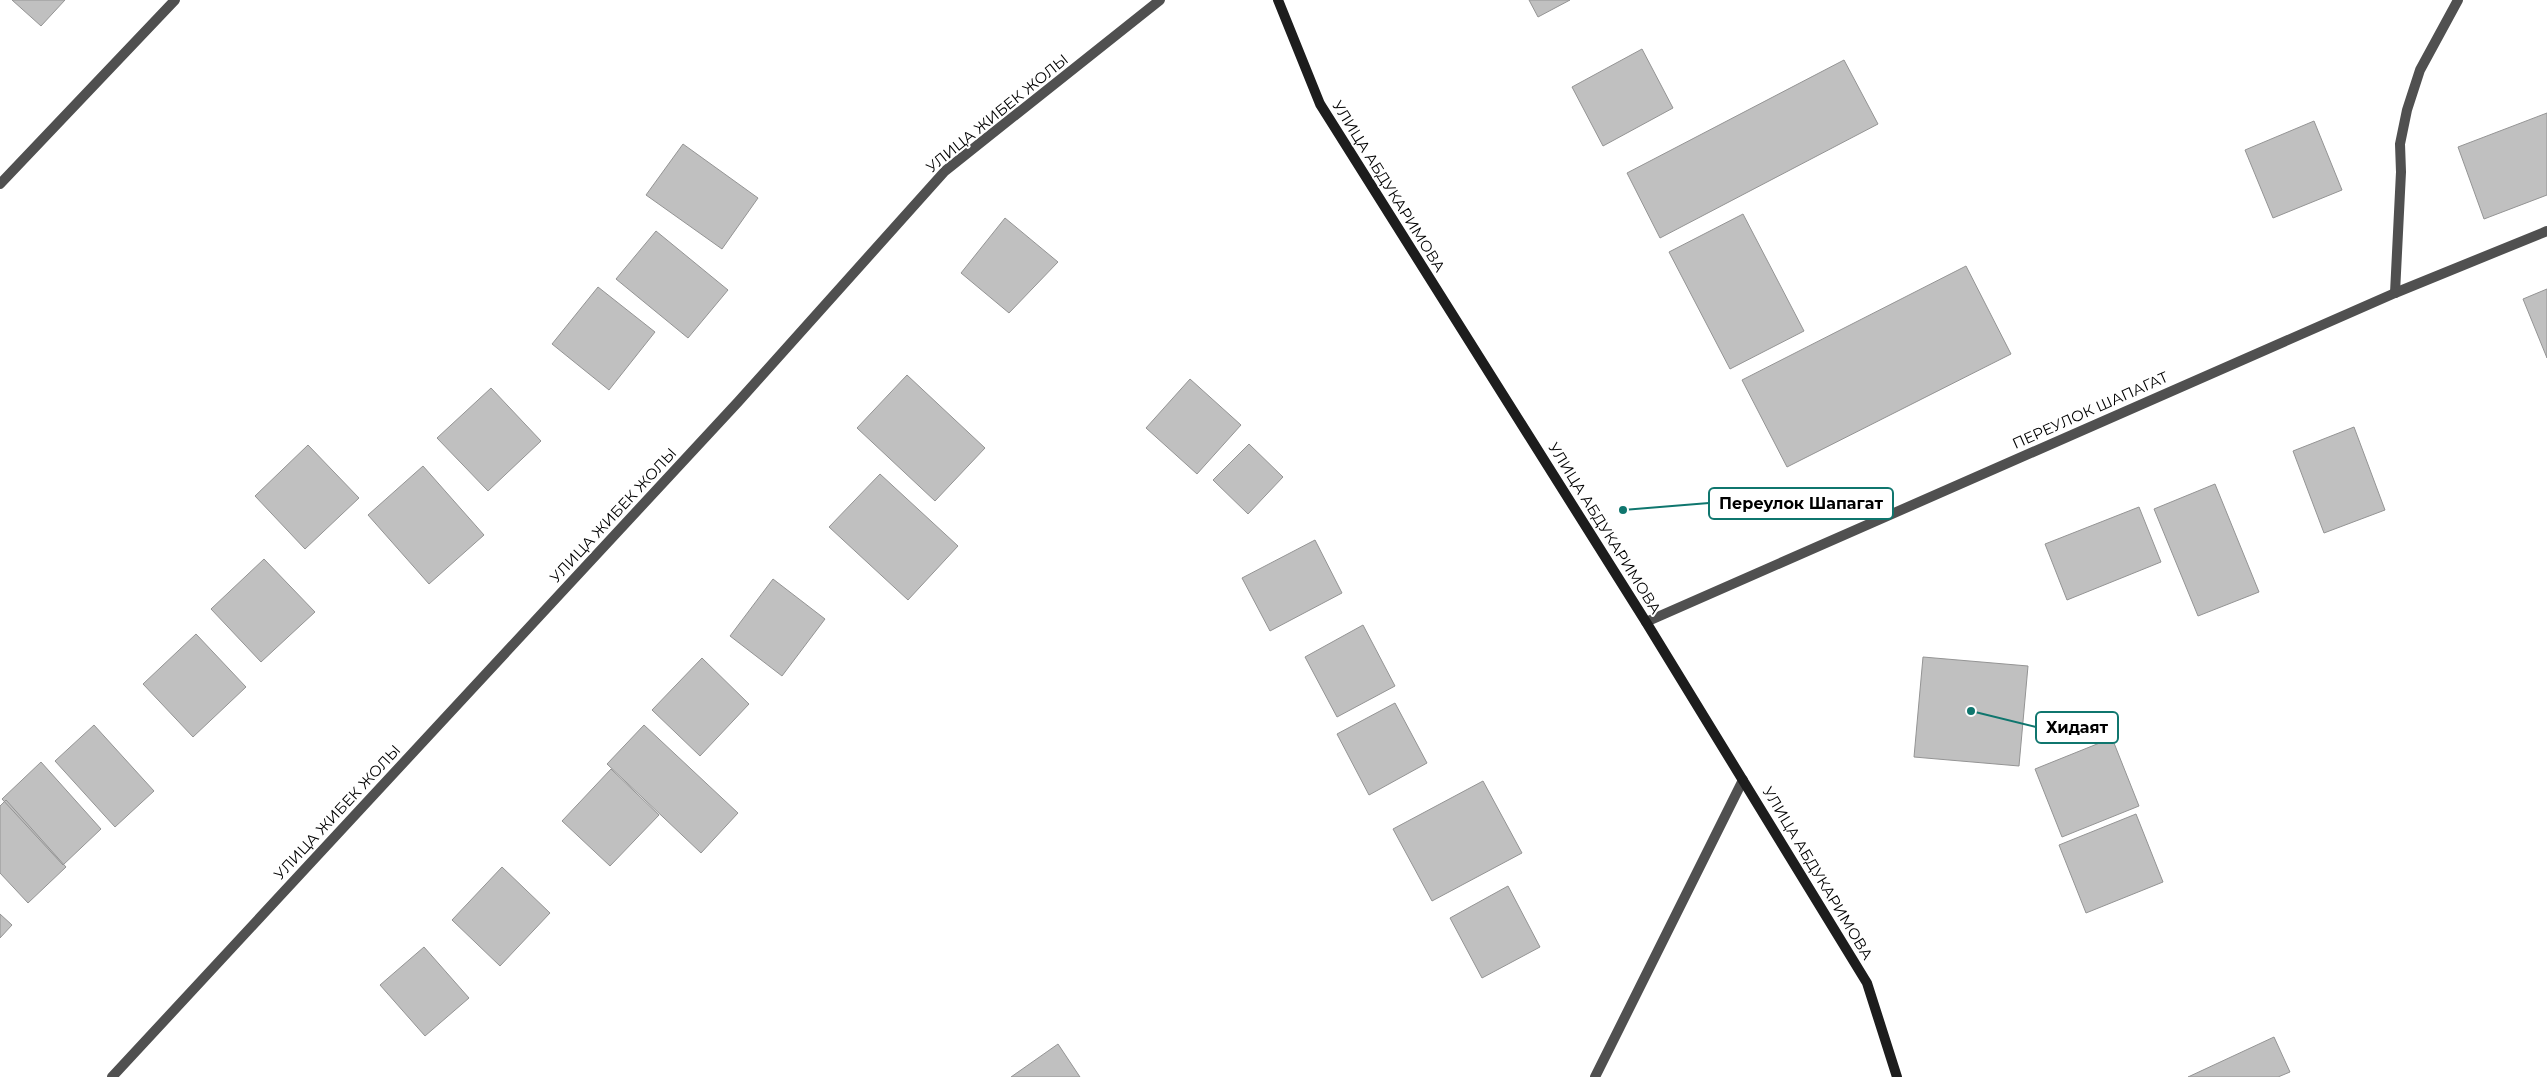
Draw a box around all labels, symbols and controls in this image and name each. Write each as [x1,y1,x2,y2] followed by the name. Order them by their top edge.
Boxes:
[922,50,1072,176] street label: УЛИЦА ЖИБЕК ЖОЛЫ
[1328,97,1450,275] street label: УЛИЦА АБДУКАРИМОВА
[2009,367,2171,453] street label: ПЕРЕУЛОК ШАПАГАТ
[1544,439,1666,617] street label: УЛИЦА АБДУКАРИМОВА
[545,444,681,586] street label: УЛИЦА ЖИБЕК ЖОЛЫ
[1709,488,1893,519] callout: Переулок Шапагат
[1719,494,1883,513] text: Переулок Шапагат
[2036,712,2118,743] callout: Хидаят
[2046,718,2109,737] text: Хидаят
[269,741,405,883] street label: УЛИЦА ЖИБЕК ЖОЛЫ
[1759,783,1877,963] street label: УЛИЦА АБДУКАРИМОВА

